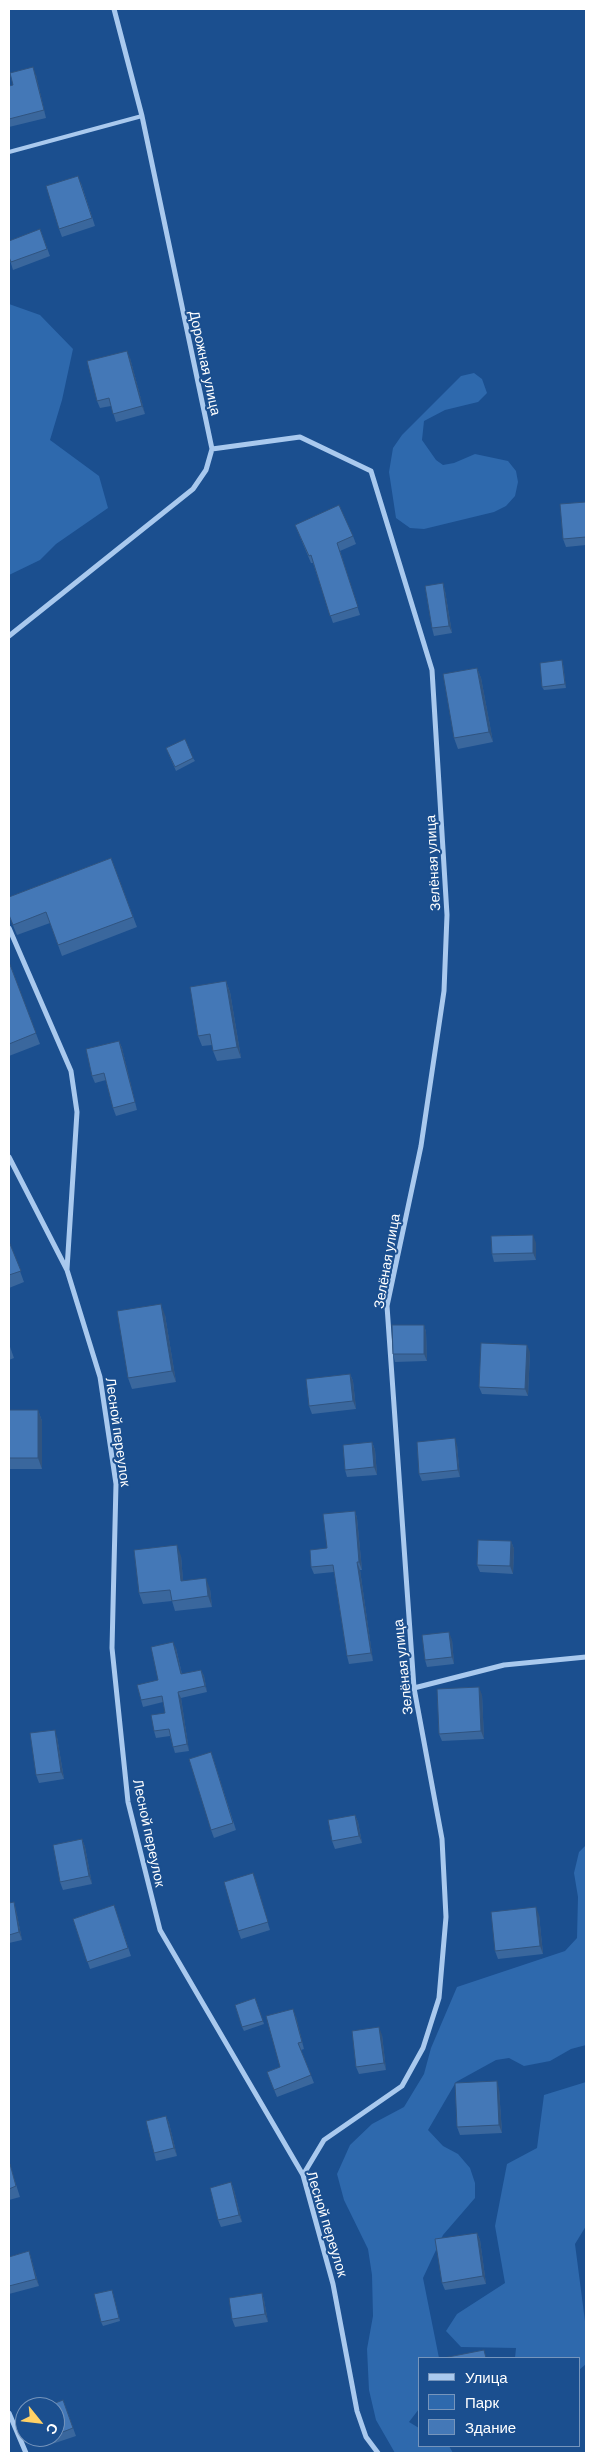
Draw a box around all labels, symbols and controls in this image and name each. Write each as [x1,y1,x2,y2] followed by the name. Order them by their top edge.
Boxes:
[186,309,224,417] street label: Дорожная улица
[422,815,444,911] street label: Зелёная улица
[370,1212,404,1310] street label: Зелёная улица
[102,1376,134,1488] street label: Лесной переулок
[390,1618,416,1716] street label: Зелёная улица
[129,1778,169,1888] street label: Лесной переулок
[303,2169,351,2279] street label: Лесной переулок
[418,2357,580,2447] legend
[465,2368,508,2386] text: Улица
[465,2393,499,2411] text: Парк
[15,2397,65,2447] north arrow
[465,2418,516,2436] text: Здание
[43,2420,63,2438] text: С

